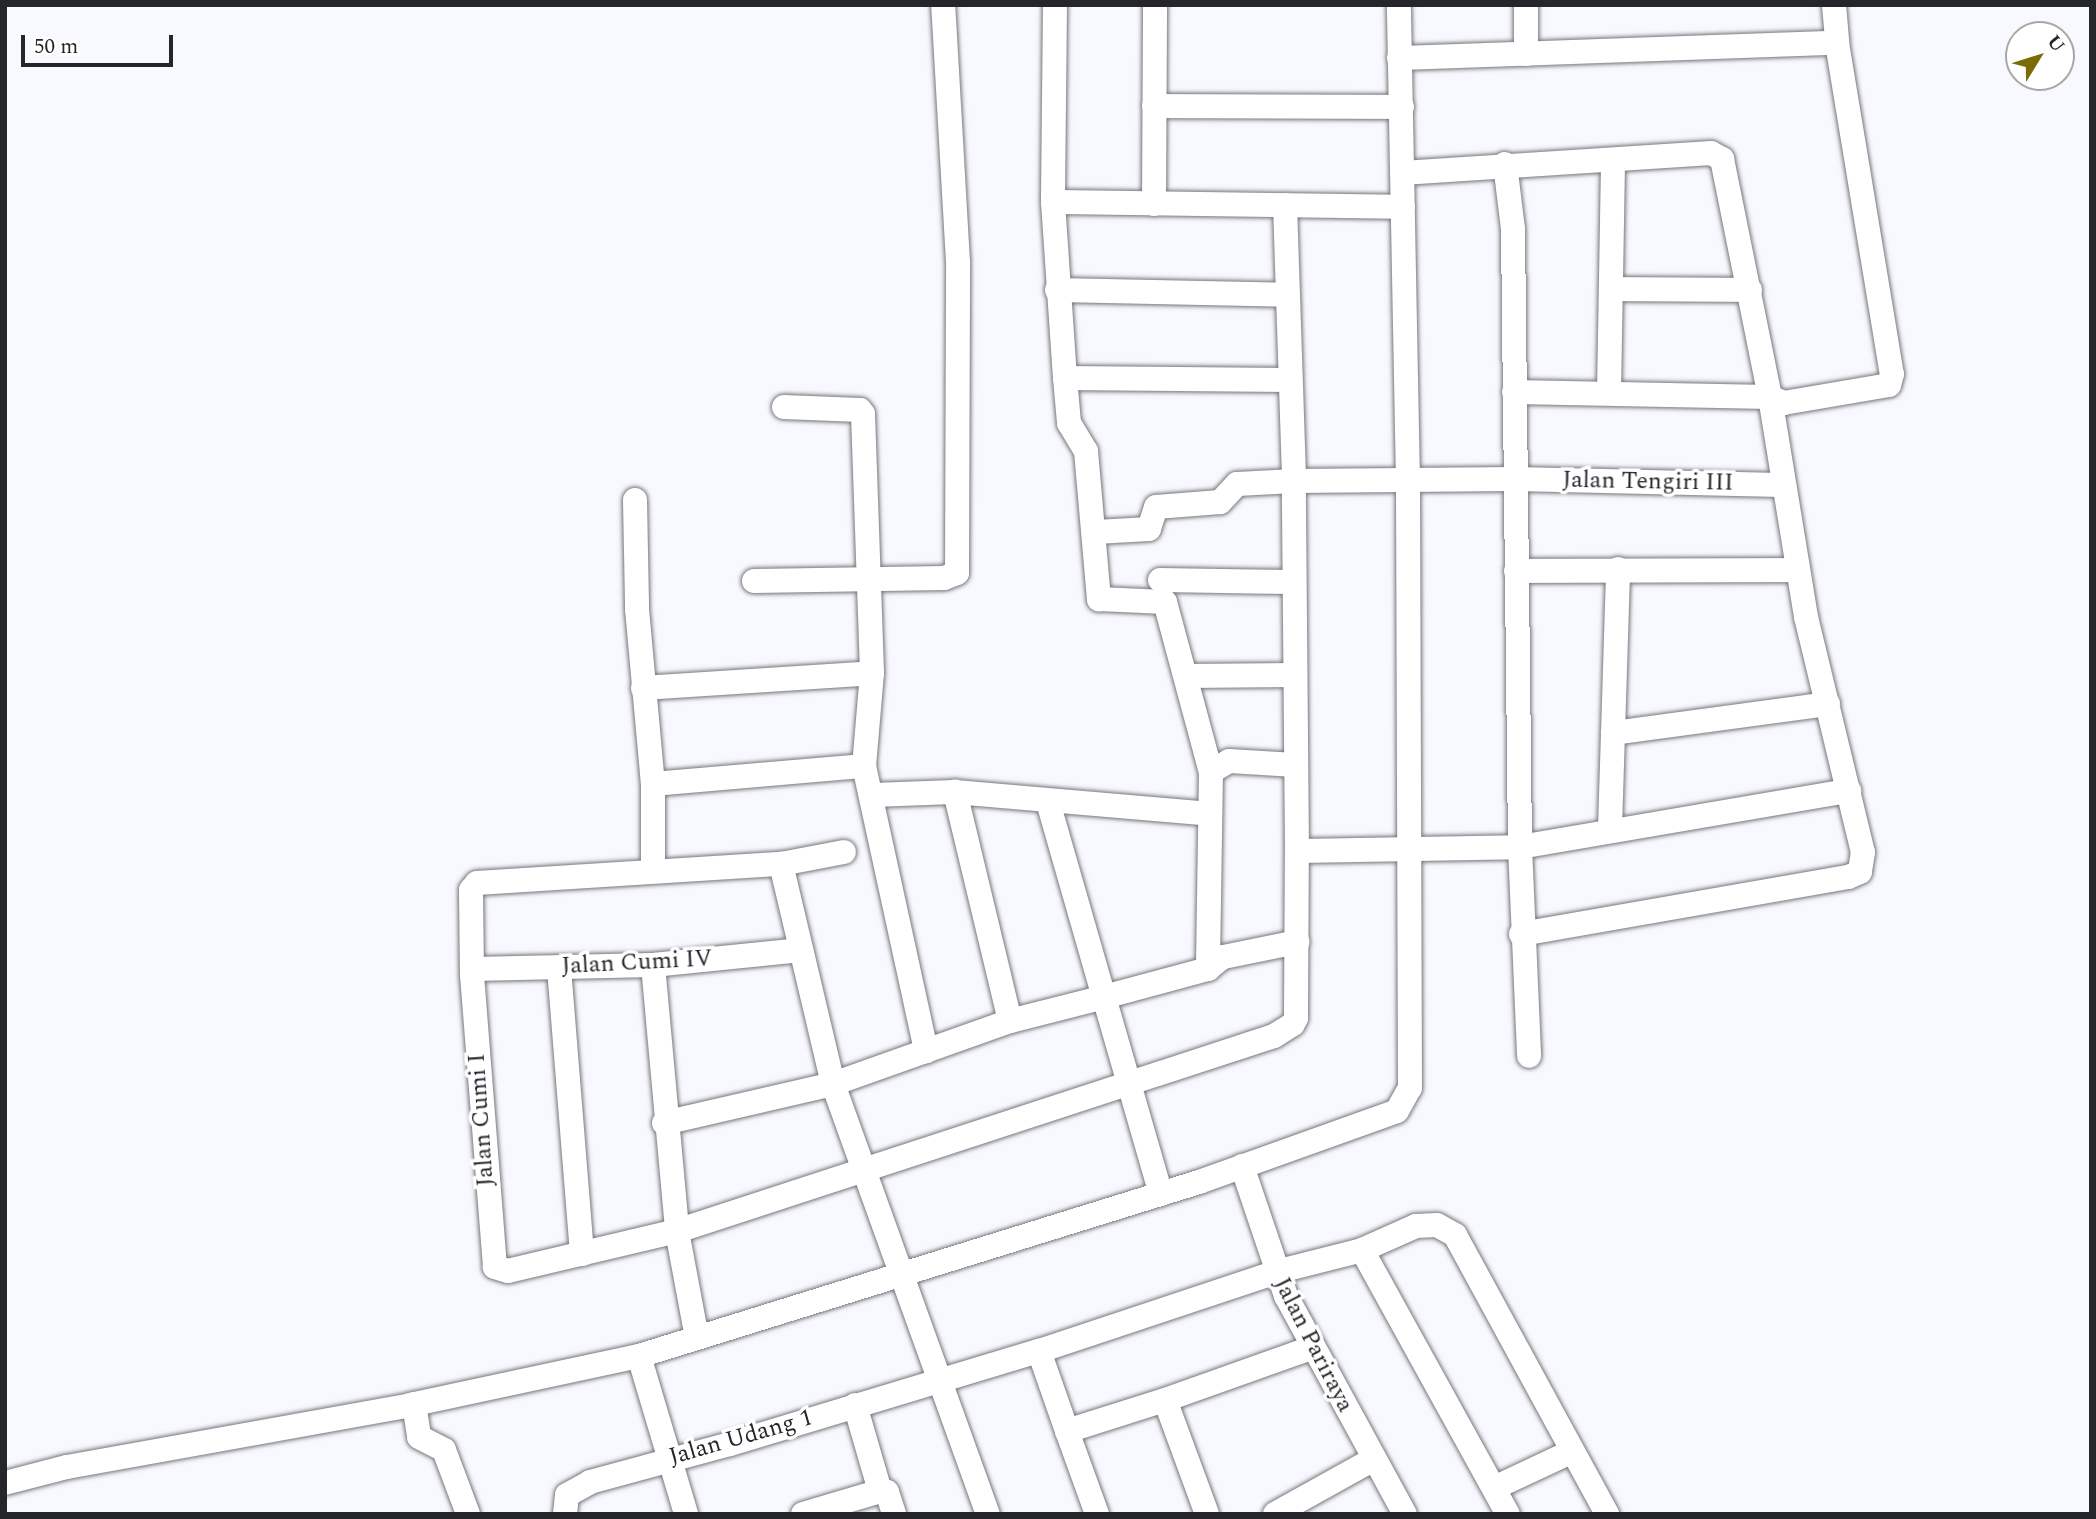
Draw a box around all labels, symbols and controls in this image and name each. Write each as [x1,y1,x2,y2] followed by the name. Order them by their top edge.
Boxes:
[24,21,177,65] scale bar
[2005,21,2075,91] north arrow
[2039,29,2072,59] text: U
[34,31,78,63] text: 50 m
[1562,466,1734,498] street label: Jalan Tengiri III
[561,945,713,981] street label: Jalan Cumi IV
[463,1053,501,1187] street label: Jalan Cumi I
[1267,1273,1359,1417] street label: Jalan Pariraya
[666,1404,816,1472] street label: Jalan Udang 1

